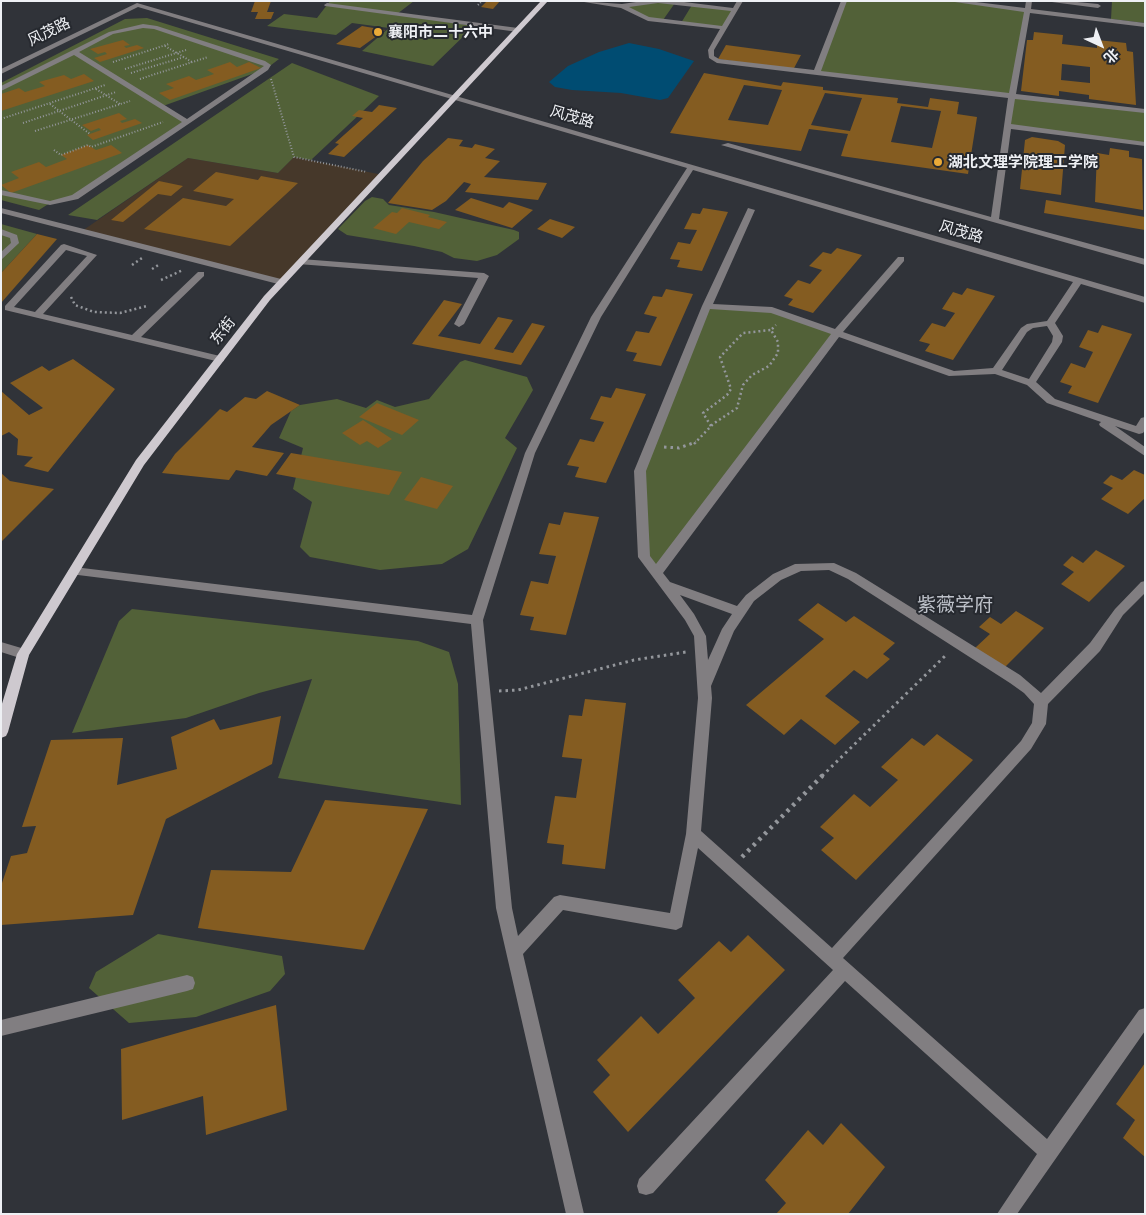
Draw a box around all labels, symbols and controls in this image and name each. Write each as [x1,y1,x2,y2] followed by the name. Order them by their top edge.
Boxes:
[25,14,73,50] street label: 风茂路
[1076,20,1126,70] north arrow
[388,23,493,41] place label: 襄阳市二十六中
[372,26,384,38] marker: 襄阳市二十六中
[1100,45,1122,67] text: 北
[548,102,596,132] street label: 风茂路
[948,153,1098,171] place label: 湖北文理学院理工学院
[932,156,944,168] marker: 湖北文理学院理工学院
[937,217,985,247] street label: 风茂路
[207,314,239,348] street label: 东街
[917,594,993,616] district label: 紫薇学府

